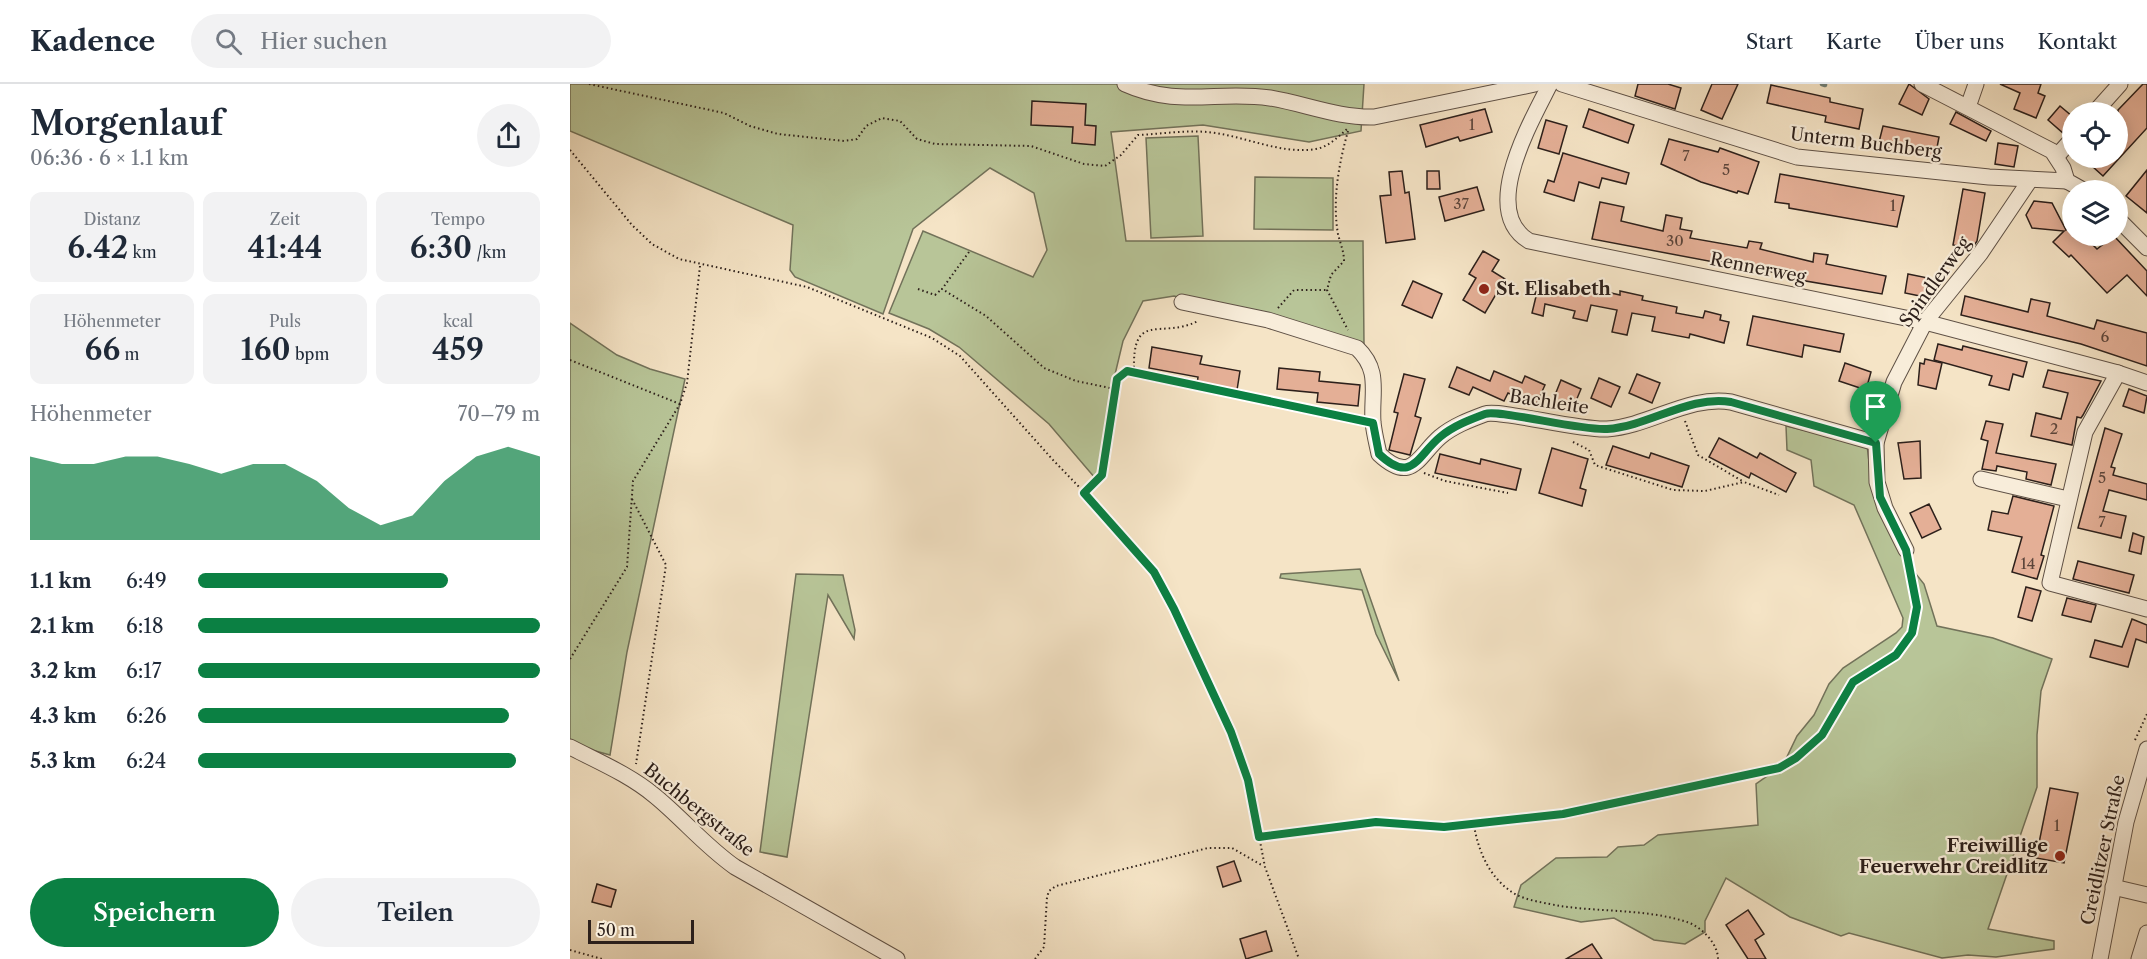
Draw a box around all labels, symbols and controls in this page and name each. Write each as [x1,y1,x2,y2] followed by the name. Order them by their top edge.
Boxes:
[191,14,611,68] search box
[30,24,155,58] text: Kadence
[212,25,245,58] icon: search
[260,28,387,55] text: Hier suchen
[1746,29,1793,54] text: Start
[1826,29,1882,54] text: Karte
[1915,29,2004,54] text: Über uns
[2037,29,2117,54] text: Kontakt
[2062,102,2128,246] map controls
[2062,102,2128,168] button: locate
[30,103,223,144] text: Morgenlauf
[477,104,540,167] button: share
[1469,115,1476,134] house number: 1
[1789,123,1944,163] street label: Unterm Buchberg
[30,146,189,170] text: 06:36 · 6 × 1.1 km
[1682,146,1690,165] house number: 7
[1722,160,1730,179] house number: 5
[2062,180,2128,246] button: layers
[1453,194,1469,213] house number: 37
[1890,196,1897,215] house number: 1
[83,209,141,229] text: Distanz
[270,209,300,229] text: Zeit
[431,209,485,229] text: Tempo
[67,229,128,266] text: 6.42
[248,229,322,266] text: 41:44
[410,229,472,266] text: 6:30
[1666,231,1684,250] house number: 30
[1895,232,1976,332] street label: Spindlerweg
[128,242,157,262] text: km
[472,242,506,262] text: /km
[1708,248,1808,288] street label: Rennerweg
[1496,278,1612,300] place label: St. Elisabeth
[1477,282,1491,296] marker: St. Elisabeth
[63,311,161,331] text: Höhenmeter
[269,311,301,331] text: Puls
[443,311,473,331] text: kcal
[2101,327,2110,346] house number: 6
[85,331,120,368] text: 66
[241,331,291,368] text: 160
[432,331,484,368] text: 459
[120,344,139,364] text: m
[291,344,329,364] text: bpm
[1850,381,1901,443] pin
[1508,385,1590,419] street label: Bachleite
[1859,390,1892,423] icon: arrive
[30,402,152,426] text: Höhenmeter
[458,402,540,426] text: 70–79 m
[2050,419,2058,438] house number: 2
[2098,468,2106,487] house number: 5
[2098,512,2106,531] house number: 7
[2021,554,2035,573] house number: 14
[30,569,92,593] text: 1.1 km
[126,569,167,593] text: 6:49
[30,614,94,638] text: 2.1 km
[126,614,164,638] text: 6:18
[30,659,97,683] text: 3.2 km
[126,659,162,683] text: 6:17
[30,704,97,728] text: 4.3 km
[126,704,167,728] text: 6:26
[30,749,96,773] text: 5.3 km
[126,749,166,773] text: 6:24
[639,759,759,861] street label: Buchbergstraße
[2076,773,2130,927] street label: Creidlitzer Straße
[2054,816,2061,835] house number: 1
[1859,835,2048,878] place label: Freiwillige Feuerwehr Creidlitz
[2053,849,2067,863] marker: Freiwillige Feuerwehr Creidlitz
[30,878,279,947] button: Speichern
[291,878,540,947] button: Teilen
[588,917,694,944] scale bar
[597,920,635,940] text: 50 m

